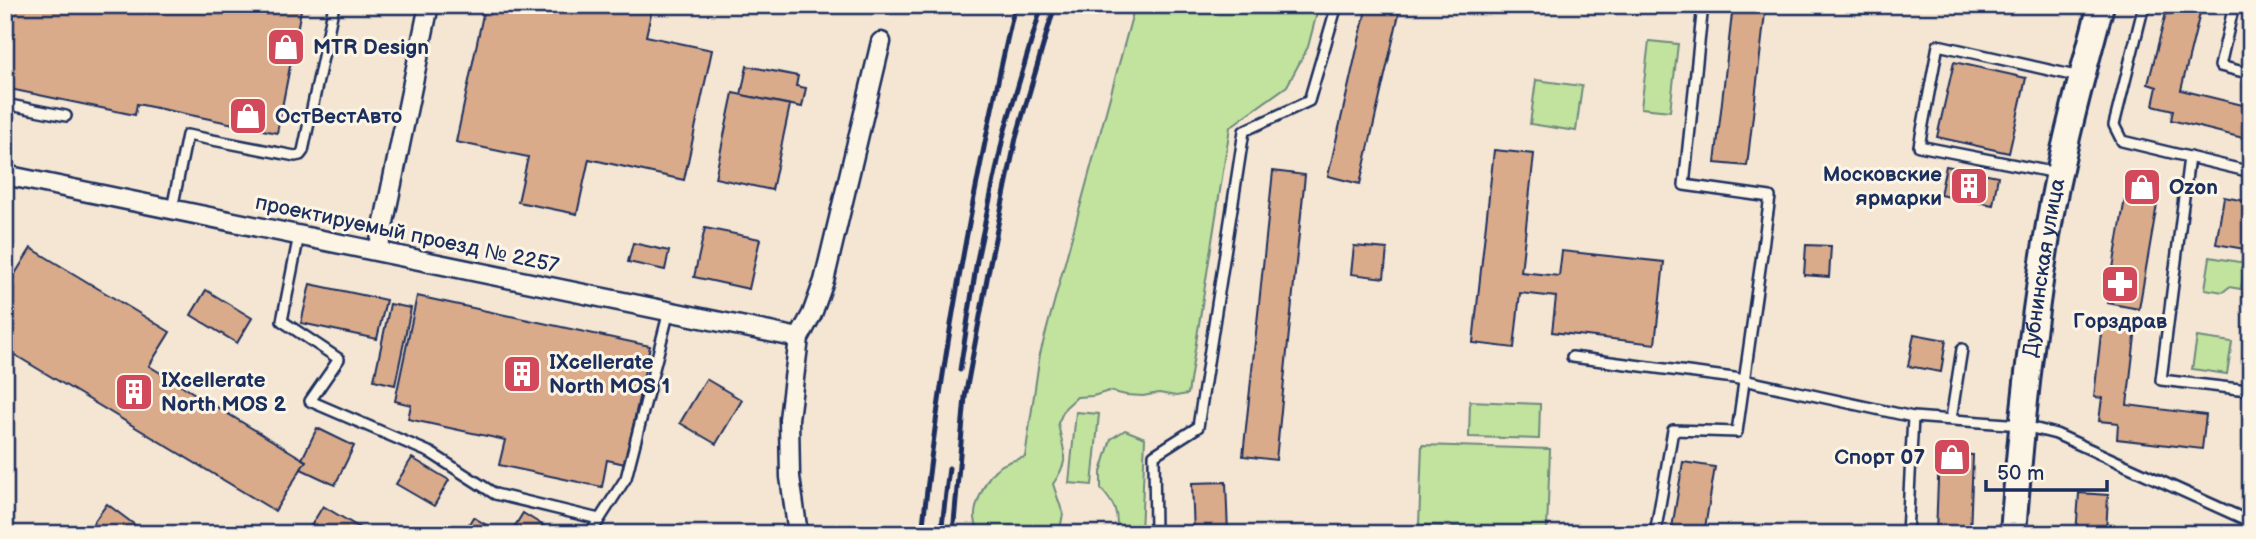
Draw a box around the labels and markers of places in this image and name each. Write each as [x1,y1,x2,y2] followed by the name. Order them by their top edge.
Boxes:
[265,26,307,68] shop icon: MTR Design
[313,35,429,60] place label: MTR Design
[227,95,269,137] shop icon: ОстВестАвто
[275,104,402,129] place label: ОстВестАвто
[1823,162,1942,211] place label: Московские ярмарки
[1948,165,1990,207] building icon: Московские ярмарки
[2121,166,2163,208] shop icon: Ozon
[2169,175,2218,200] place label: Ozon
[2099,263,2141,305] pharmacy icon: Горздрав
[2073,309,2168,334] place label: Горздрав
[549,350,670,399] place label: IXcellerate North MOS 1
[501,353,543,395] building icon: IXcellerate North MOS 1
[161,368,286,417] place label: IXcellerate North MOS 2
[113,371,155,413] building icon: IXcellerate North MOS 2
[1931,436,1973,478] shop icon: Спорт 07
[1834,445,1925,470] place label: Спорт 07

